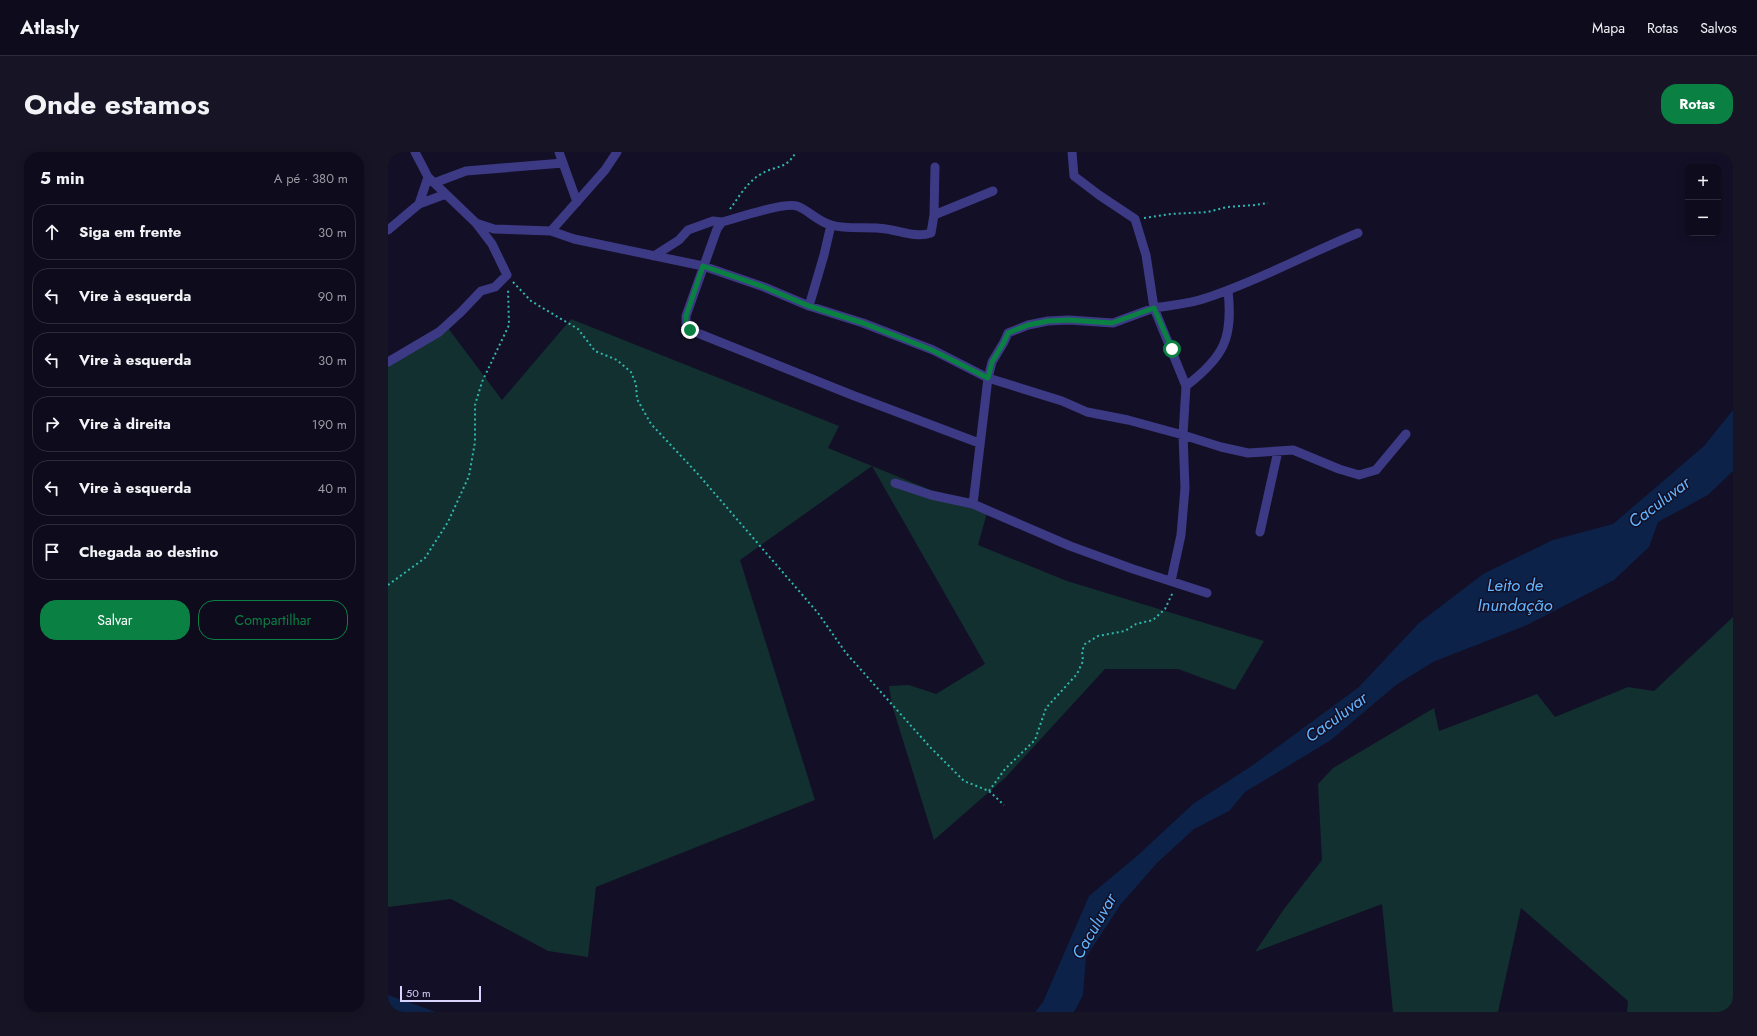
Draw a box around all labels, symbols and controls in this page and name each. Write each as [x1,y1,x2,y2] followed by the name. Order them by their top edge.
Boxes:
[20,14,79,41] text: Atlasly
[1592,18,1625,38] text: Mapa
[1647,18,1678,38] text: Rotas
[1700,18,1737,38] text: Salvos
[24,84,210,125] text: Onde estamos
[1661,84,1733,124] button: Rotas
[1685,164,1721,236] map controls
[1685,164,1721,200] button: +
[40,166,84,190] text: 5 min
[274,169,348,188] text: A pé · 380 m
[1685,200,1721,236] button: −
[41,221,63,243] icon: ahead
[79,221,181,243] text: Siga em frente
[318,223,347,242] text: 30 m
[41,285,63,307] icon: left
[79,285,191,307] text: Vire à esquerda
[318,287,347,306] text: 90 m
[681,321,699,339] route end
[1163,340,1181,358] route start
[41,349,63,371] icon: left
[79,349,191,371] text: Vire à esquerda
[318,351,347,370] text: 30 m
[41,413,63,435] icon: right
[79,413,171,435] text: Vire à direita
[312,415,347,434] text: 190 m
[1623,470,1696,533] water label: Caculuvar
[41,477,63,499] icon: left
[79,477,191,499] text: Vire à esquerda
[318,479,347,498] text: 40 m
[41,541,63,563] icon: arrive
[79,541,218,563] text: Chegada ao destino
[1477,573,1553,617] water label: Leito de Inundação
[40,600,190,640] button: Salvar
[198,600,348,640] button: Compartilhar
[1300,685,1373,748] water label: Caculuvar
[1066,888,1123,963] water label: Caculuvar
[400,984,481,1003] scale bar
[406,985,431,1001] text: 50 m

